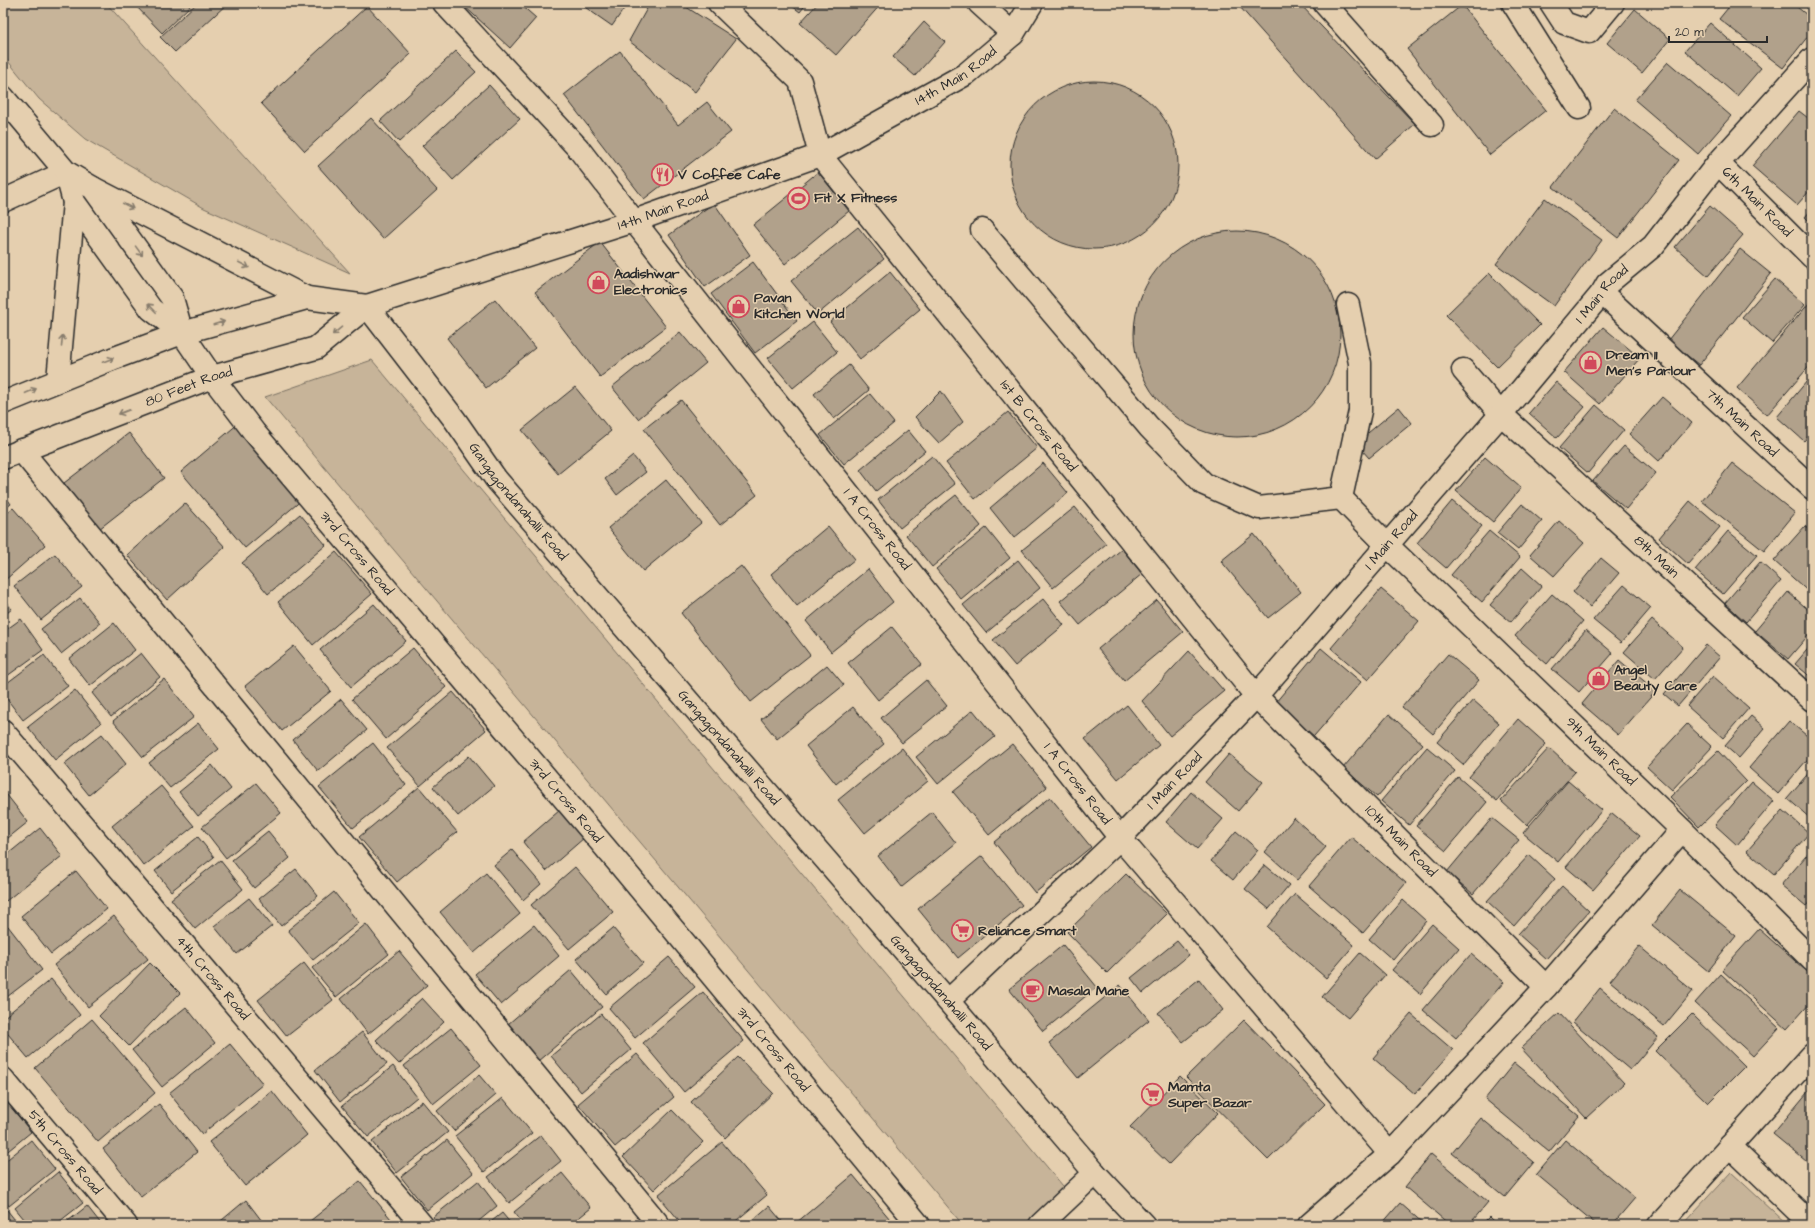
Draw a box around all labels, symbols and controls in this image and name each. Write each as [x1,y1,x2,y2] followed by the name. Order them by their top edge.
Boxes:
[1669,18,1767,44] scale bar
[1675,24,1704,41] text: 20 m
[911,42,1001,110] street label: 14th Main Road
[650,162,676,188] restaurant icon: V Coffee Cafe
[1717,162,1797,242] street label: 6th Main Road
[677,165,781,185] place label: V Coffee Cafe
[615,185,711,236] street label: 14th Main Road
[785,185,811,211] sports icon: Fit X Fitness
[814,188,897,208] place label: Fit X Fitness
[122,203,134,210] one-way arrow
[134,246,143,257] one-way arrow
[1570,260,1633,328] street label: 1 Main Road
[237,262,249,270] one-way arrow
[614,264,687,300] place label: Aadishwar Electronics
[585,269,611,295] shop icon: Aadishwar Electronics
[754,288,845,324] place label: Pavan Kitchen World
[726,293,752,319] shop icon: Pavan Kitchen World
[147,303,156,313] one-way arrow
[212,318,225,326] one-way arrow
[331,327,342,336] one-way arrow
[58,335,65,348] one-way arrow
[1606,345,1696,381] place label: Dream 11 Men's Parlour
[1577,350,1603,376] shop icon: Dream 11 Men's Parlour
[101,356,113,364] one-way arrow
[142,362,235,412] street label: 80 Feet Road
[995,376,1082,476] street label: 1st B Cross Road
[1701,384,1783,462] street label: 7th Main Road
[24,387,36,395] one-way arrow
[118,408,130,416] one-way arrow
[464,439,572,565] street label: Gangagondanahalli Road
[838,484,916,575] street label: 1 A Cross Road
[1360,506,1423,574] street label: 1 Main Road
[315,507,398,600] street label: 3rd Cross Road
[1629,531,1683,583] street label: 8th Main
[1614,660,1697,696] place label: Angel Beauty Care
[1586,665,1612,691] shop icon: Angel Beauty Care
[673,686,784,810] street label: Gangagondanahalli Road
[1561,712,1641,791] street label: 9th Main Road
[1039,739,1116,829] street label: 1 A Cross Road
[1142,748,1207,814] street label: 1 Main Road
[524,754,607,847] street label: 3rd Cross Road
[1360,801,1441,882] street label: 10th Main Road
[950,918,976,944] supermarket icon: Reliance Smart
[978,921,1077,941] place label: Reliance Smart
[885,931,996,1055] street label: Gangagondanahalli Road
[171,932,254,1025] street label: 4th Cross Road
[1019,978,1045,1004] cafe icon: Masala Mane
[1048,981,1129,1001] place label: Masala Mane
[732,1003,814,1096] street label: 3rd Cross Road
[1167,1077,1252,1113] place label: Mamta Super Bazar
[1139,1082,1165,1108] supermarket icon: Mamta Super Bazar
[23,1106,106,1199] street label: 5th Cross Road

